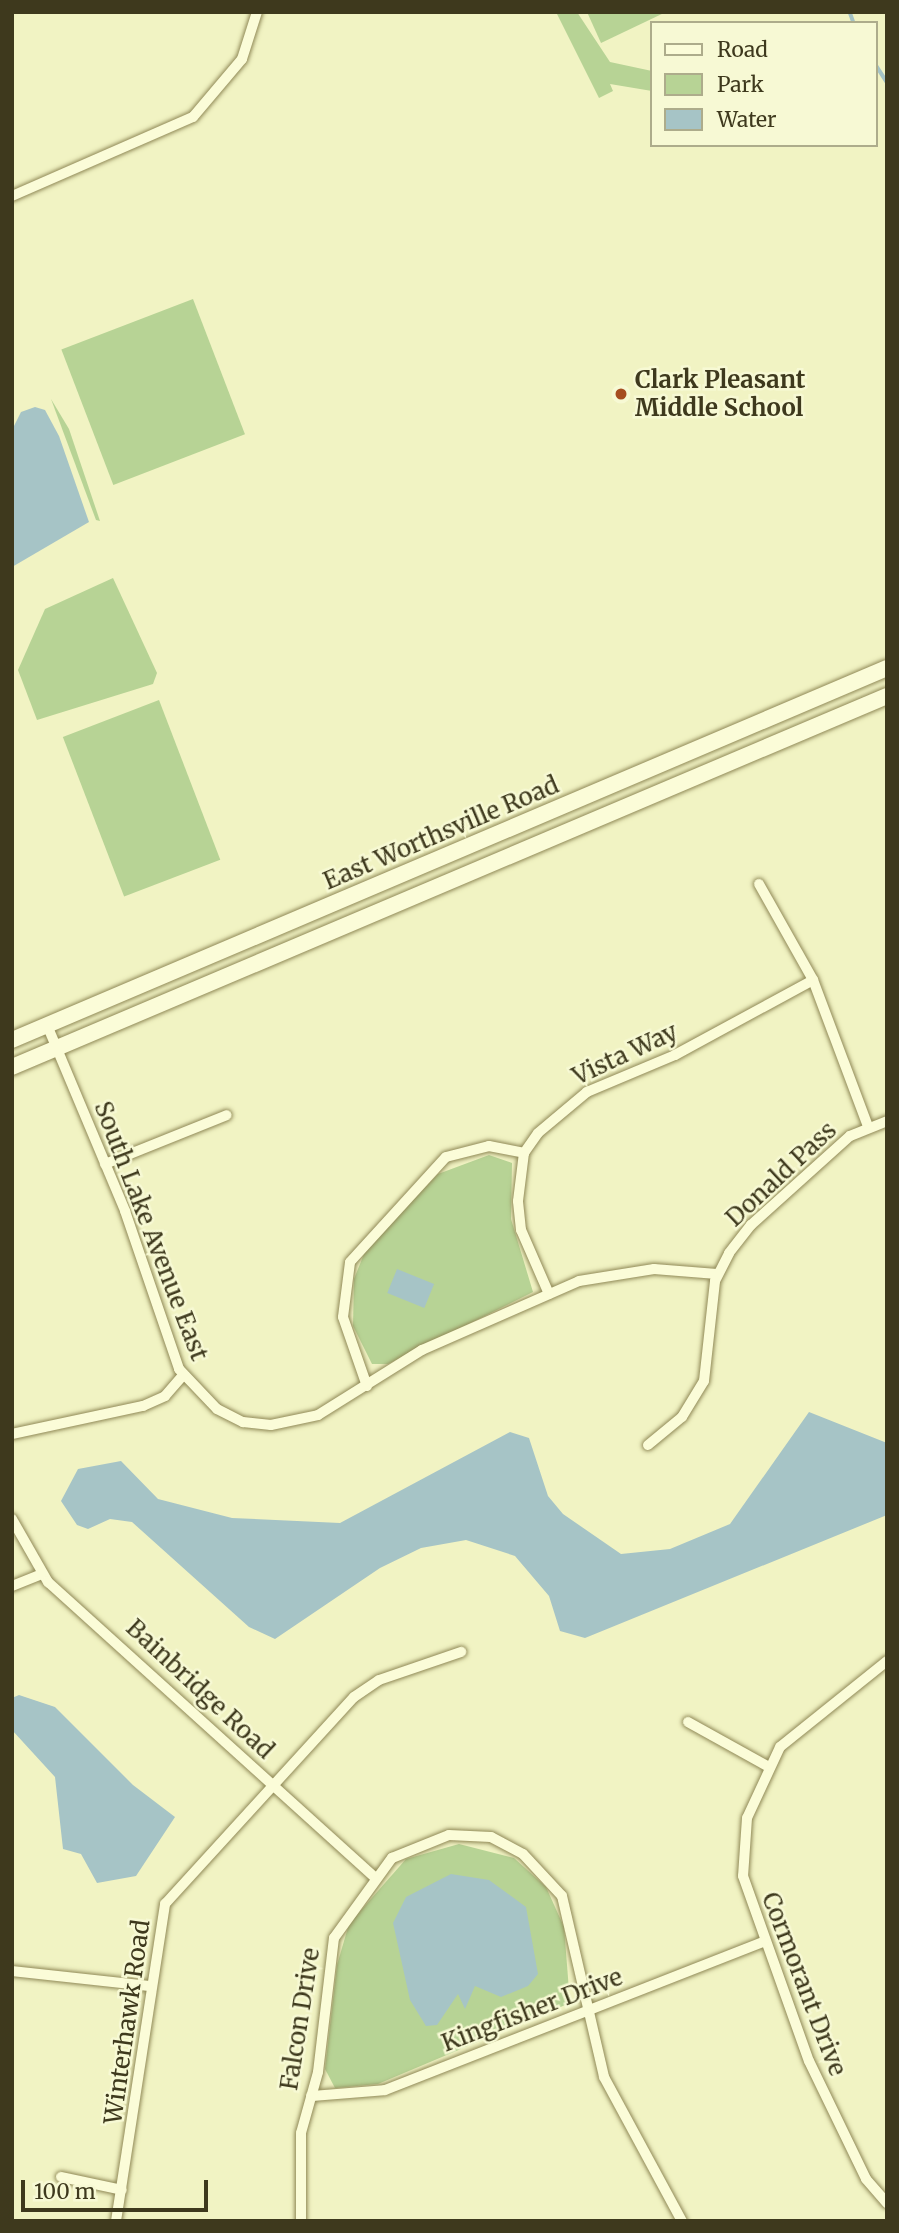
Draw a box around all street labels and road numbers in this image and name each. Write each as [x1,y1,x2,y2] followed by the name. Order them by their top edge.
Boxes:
[319,770,563,896] street label: East Worthsville Road
[568,1017,682,1091] street label: Vista Way
[88,1097,214,1365] street label: South Lake Avenue East
[720,1116,842,1232] street label: Donald Pass
[120,1613,280,1765] street label: Bainbridge Road
[756,1888,852,2080] street label: Cormorant Drive
[98,1918,156,2126] street label: Winterhawk Road
[275,1946,325,2092] street label: Falcon Drive
[438,1962,626,2058] street label: Kingfisher Drive

